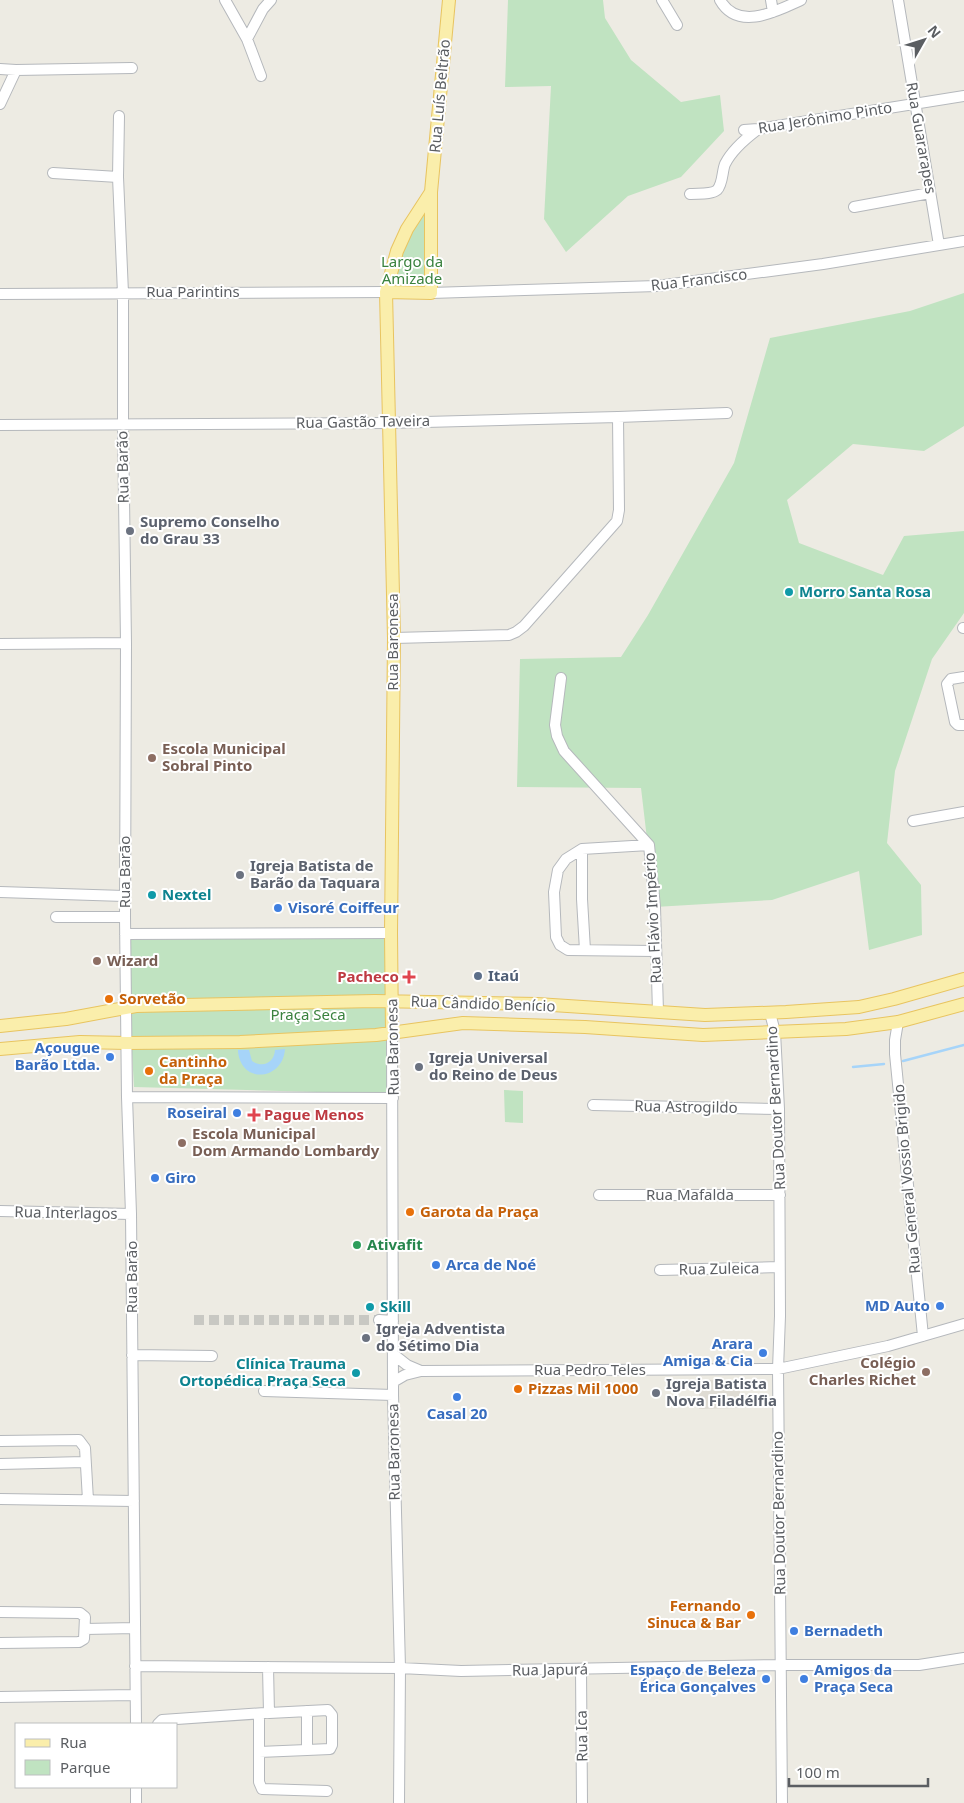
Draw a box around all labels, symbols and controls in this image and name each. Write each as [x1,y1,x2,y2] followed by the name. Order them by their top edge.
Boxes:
[899,15,949,65] north arrow
[924,21,945,42] text: N
[424,38,454,154] street label: Rua Luís Beltrão
[902,80,942,195] street label: Rua Guararapes
[756,97,893,137] street label: Rua Jerônimo Pinto
[381,251,443,288] park label: Largo da Amizade
[650,263,748,295] street label: Rua Francisco
[146,281,240,301] street label: Rua Parintins
[296,410,430,432] street label: Rua Gastão Taveira
[111,431,133,503] street label: Rua Barão
[140,511,280,548] place label: Supremo Conselho do Grau 33
[124,525,136,537] marker: Supremo Conselho do Grau 33
[799,581,931,601] place label: Morro Santa Rosa
[783,586,795,598] marker: Morro Santa Rosa
[382,593,402,691] street label: Rua Baronesa
[162,738,286,775] place label: Escola Municipal Sobral Pinto
[146,752,158,764] marker: Escola Municipal Sobral Pinto
[114,836,134,908] street label: Rua Barão
[639,852,665,984] street label: Rua Flávio Império
[250,855,380,892] place label: Igreja Batista de Barão da Taquara
[234,869,246,881] marker: Igreja Batista de Barão da Taquara
[162,884,211,904] place label: Nextel
[146,889,158,901] marker: Nextel
[288,897,399,917] place label: Visoré Coiffeur
[272,902,284,914] marker: Visoré Coiffeur
[107,950,158,970] place label: Wizard
[91,955,103,967] marker: Wizard
[488,965,519,985] place label: Itaú
[337,966,399,986] place label: Pacheco
[472,970,484,982] marker: Itaú
[403,971,415,983] marker: Pacheco
[119,988,186,1008] place label: Sorvetão
[410,990,556,1016] street label: Rua Cândido Benício
[103,993,115,1005] marker: Sorvetão
[381,998,403,1096] street label: Rua Baronesa
[270,1004,346,1024] park label: Praça Seca
[761,1026,789,1191] street label: Rua Doutor Bernardino
[15,1037,100,1074] place label: Açougue Barão Ltda.
[429,1047,558,1084] place label: Igreja Universal do Reino de Deus
[104,1051,116,1063] marker: Açougue Barão Ltda.
[159,1051,227,1088] place label: Cantinho da Praça
[413,1061,425,1073] marker: Igreja Universal do Reino de Deus
[143,1065,155,1077] marker: Cantinho da Praça
[888,1083,924,1275] street label: Rua General Vossio Brigido
[634,1095,738,1117] street label: Rua Astrogildo
[167,1102,227,1122] place label: Roseiral
[264,1104,364,1124] place label: Pague Menos
[231,1107,243,1119] marker: Roseiral
[248,1109,260,1121] marker: Pague Menos
[192,1123,380,1160] place label: Escola Municipal Dom Armando Lombardy
[176,1137,188,1149] marker: Escola Municipal Dom Armando Lombardy
[165,1167,196,1187] place label: Giro
[149,1172,161,1184] marker: Giro
[646,1184,734,1204] street label: Rua Mafalda
[14,1201,118,1223] street label: Rua Interlagos
[420,1201,539,1221] place label: Garota da Praça
[404,1206,416,1218] marker: Garota da Praça
[367,1234,423,1254] place label: Ativafit
[351,1239,363,1251] marker: Ativafit
[121,1241,141,1313] street label: Rua Barão
[446,1254,536,1274] place label: Arca de Noé
[679,1257,759,1279] street label: Rua Zuleica
[430,1259,442,1271] marker: Arca de Noé
[865,1295,930,1315] place label: MD Auto
[380,1296,411,1316] place label: Skill
[934,1300,946,1312] marker: MD Auto
[364,1301,376,1313] marker: Skill
[376,1318,505,1355] place label: Igreja Adventista do Sétimo Dia
[360,1332,372,1344] marker: Igreja Adventista do Sétimo Dia
[663,1333,753,1370] place label: Arara Amiga & Cia
[757,1347,769,1359] marker: Arara Amiga & Cia
[809,1352,916,1389] place label: Colégio Charles Richet
[179,1353,346,1390] place label: Clínica Trauma Ortopédica Praça Seca
[534,1359,646,1379] street label: Rua Pedro Teles
[920,1366,932,1378] marker: Colégio Charles Richet
[350,1367,362,1379] marker: Clínica Trauma Ortopédica Praça Seca
[666,1373,777,1410] place label: Igreja Batista Nova Filadélfia
[528,1378,639,1398] place label: Pizzas Mil 1000
[512,1383,524,1395] marker: Pizzas Mil 1000
[650,1387,662,1399] marker: Igreja Batista Nova Filadélfia
[451,1391,463,1403] marker: Casal 20
[382,1403,404,1501] street label: Rua Baronesa
[427,1403,488,1423] place label: Casal 20
[767,1431,789,1595] street label: Rua Doutor Bernardino
[647,1595,741,1632] place label: Fernando Sinuca & Bar
[745,1609,757,1621] marker: Fernando Sinuca & Bar
[804,1620,883,1640] place label: Bernadeth
[788,1625,800,1637] marker: Bernadeth
[512,1658,588,1680] street label: Rua Japurá
[630,1659,756,1696] place label: Espaço de Beleza Érica Gonçalves
[814,1659,893,1696] place label: Amigos da Praça Seca
[760,1673,772,1685] marker: Espaço de Beleza Érica Gonçalves
[798,1673,810,1685] marker: Amigos da Praça Seca
[571,1710,591,1762] street label: Rua Ica
[15,1723,178,1788] legend
[60,1732,87,1752] text: Rua
[789,1756,928,1788] scale bar
[60,1757,110,1777] text: Parque
[796,1762,840,1782] text: 100 m

